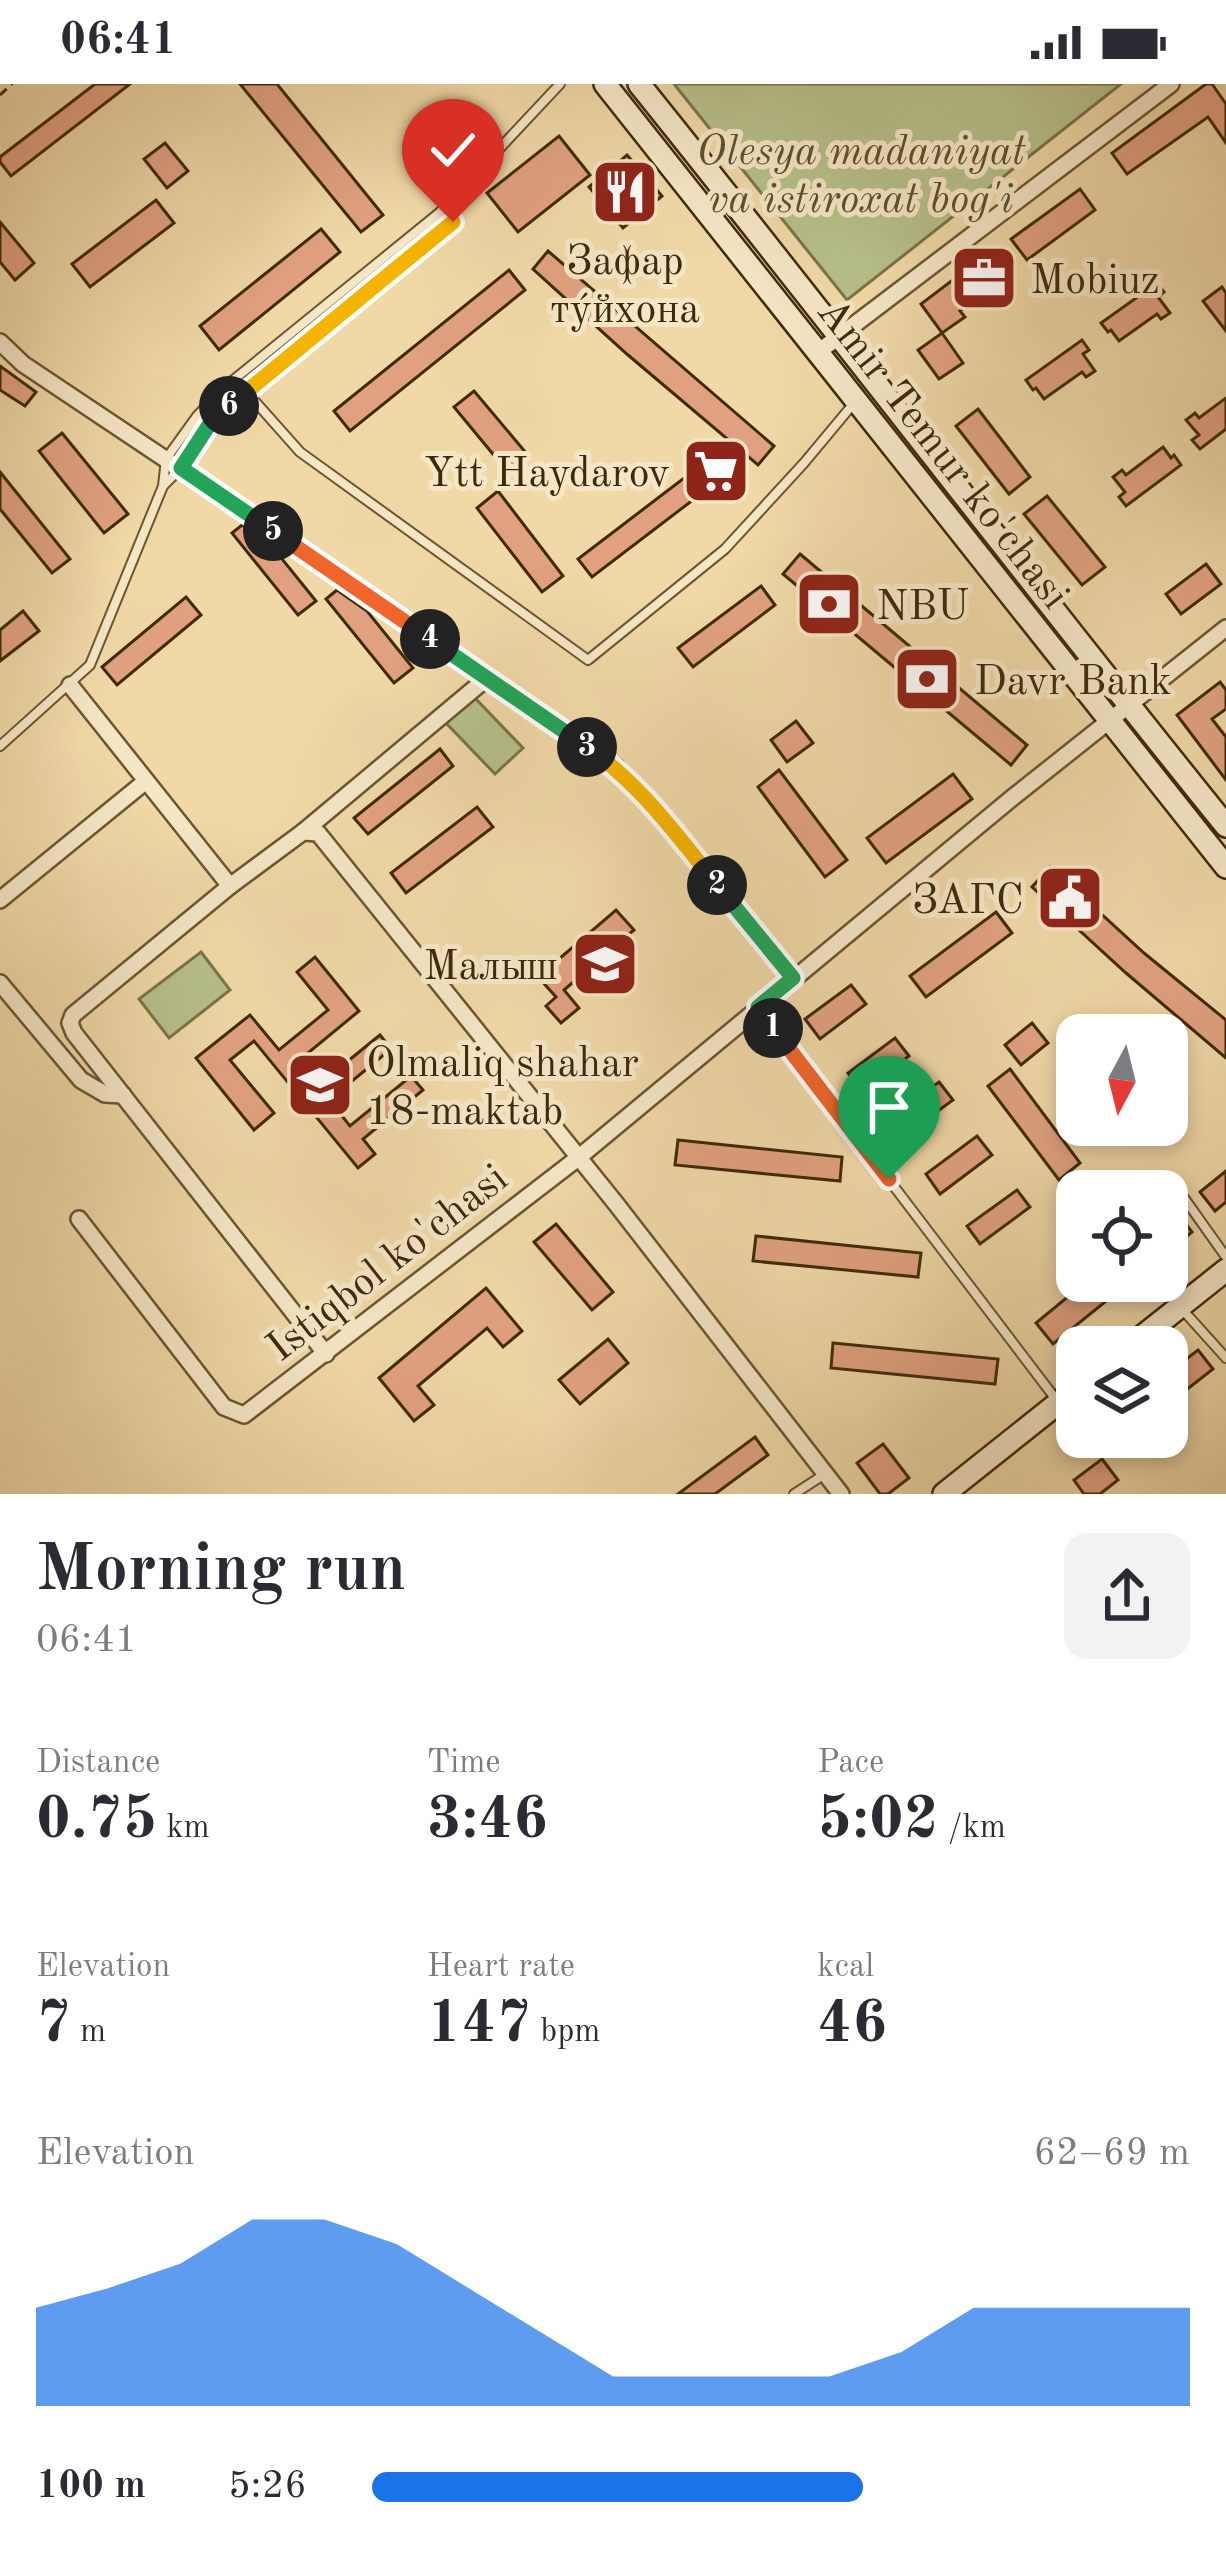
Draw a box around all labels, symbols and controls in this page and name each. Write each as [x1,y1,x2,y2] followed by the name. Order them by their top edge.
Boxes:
[60,19,177,64] text: 06:41
[402,99,504,222] pin
[420,117,486,183] icon: check
[696,132,1026,222] park label: Olesya madaniyat va istiroxat bog'i
[590,157,660,227] restaurant icon: Зафар тýйхона
[550,242,700,332] place label: Зафар тýйхона
[949,243,1019,313] office icon: Mobiuz
[1030,261,1160,303] place label: Mobiuz
[808,291,1076,618] street label: Amir Temur ko'chasi
[199,376,259,436] pin: 6
[219,389,239,422] text: 6
[681,436,751,506] supermarket icon: Ytt Haydarov
[424,454,670,496] place label: Ytt Haydarov
[243,501,303,561] pin: 5
[263,514,283,547] text: 5
[794,569,864,639] bank icon: NBU
[876,587,969,629] place label: NBU
[400,609,460,669] pin: 4
[420,622,440,655] text: 4
[892,644,962,714] bank icon: Davr Bank
[974,662,1172,704] place label: Davr Bank
[557,717,617,777] pin: 3
[577,730,597,763] text: 3
[687,855,747,915] pin: 2
[1035,863,1105,933] public building icon: ЗАГС
[707,868,727,901] text: 2
[912,881,1024,923] place label: ЗАГС
[570,929,640,999] school or university icon: Малыш
[423,947,558,989] place label: Малыш
[743,998,803,1058] pin: 1
[763,1011,783,1044] text: 1
[1056,1014,1188,1146] north arrow
[1056,1014,1188,1458] map controls
[366,1044,639,1134] place label: Olmaliq shahar 18-maktab
[285,1050,355,1120] school or university icon: Olmaliq shahar 18-maktab
[838,1056,940,1179] pin
[856,1074,922,1140] icon: arrive
[261,1158,516,1370] street label: Istiqbol ko'chasi
[1056,1170,1188,1302] button: locate
[1056,1326,1188,1458] button: layers
[1064,1533,1190,1659] button: share
[36,1539,406,1605] text: Morning run
[36,1621,137,1660] text: 06:41
[36,1747,160,1780] text: Distance
[427,1747,501,1780] text: Time
[817,1747,884,1780] text: Pace
[36,1791,157,1851] text: 0.75
[427,1791,548,1851] text: 3:46
[817,1791,939,1851] text: 5:02
[157,1812,210,1845] text: km
[939,1812,1006,1845] text: /km
[36,1951,170,1984] text: Elevation
[427,1951,575,1984] text: Heart rate
[817,1951,874,1984] text: kcal
[36,1995,71,2055] text: 7
[427,1995,531,2055] text: 147
[817,1995,887,2055] text: 46
[71,2016,106,2049] text: m
[531,2016,601,2049] text: bpm
[36,2134,195,2173] text: Elevation
[1033,2134,1190,2173] text: 62–69 m
[36,2467,146,2506] text: 100 m
[228,2467,307,2506] text: 5:26

